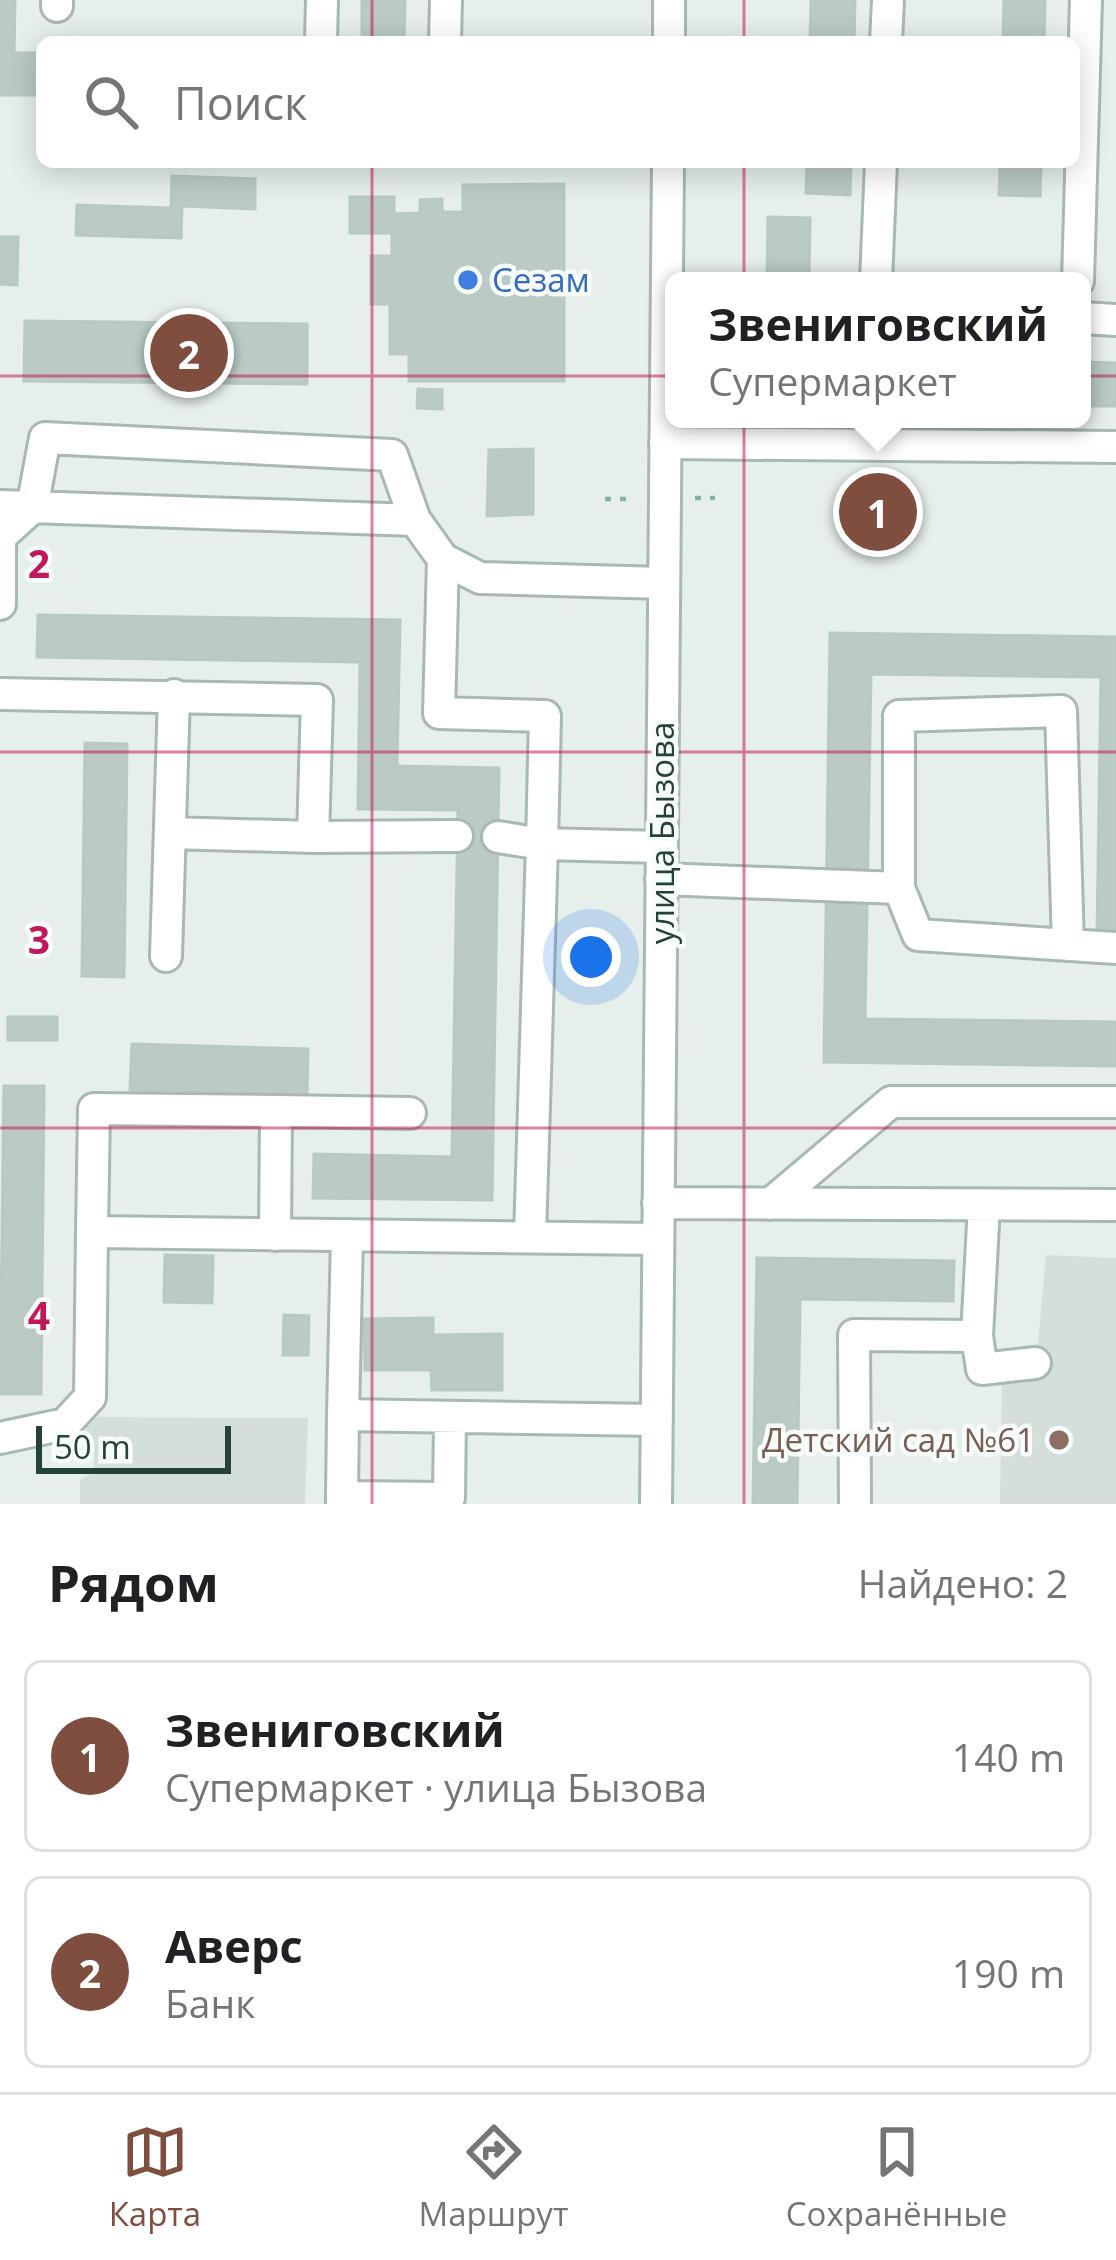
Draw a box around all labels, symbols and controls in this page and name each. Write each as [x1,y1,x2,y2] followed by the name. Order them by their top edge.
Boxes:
[36,36,1080,168] search box
[78,69,144,135] icon: search
[174,72,307,133] text: Поиск
[492,257,590,302] place label: Сезам
[455,267,481,293] marker: Сезам
[665,272,1091,428] popup
[708,293,1048,354] text: Звениговский
[150,308,228,398] pin: 2
[708,354,957,407] text: Супермаркет
[839,467,917,557] pin: 1
[28,536,50,589] text: 2
[639,722,684,944] street label: улица Бызова
[28,912,50,965] text: 3
[561,927,621,987] your location
[28,1288,50,1341] text: 4
[762,1417,1035,1462] place label: Детский сад №61
[36,1420,231,1473] scale bar
[54,1424,131,1469] text: 50 m
[1046,1427,1072,1453] marker: Детский сад №61
[48,1547,219,1617] text: Рядом
[858,1556,1068,1609] text: Найдено: 2
[165,1699,505,1760] text: Звениговский
[79,1730,101,1783] text: 1
[952,1730,1065,1783] text: 140 m
[165,1760,707,1813] text: Супермаркет · улица Бызова
[165,1915,303,1976] text: Аверс
[79,1946,101,1999] text: 2
[952,1946,1065,1999] text: 190 m
[165,1976,255,2029] text: Банк
[109,2119,201,2236] tab: Карта
[419,2119,568,2236] tab: Маршрут
[786,2119,1007,2236] tab: Сохранённые

